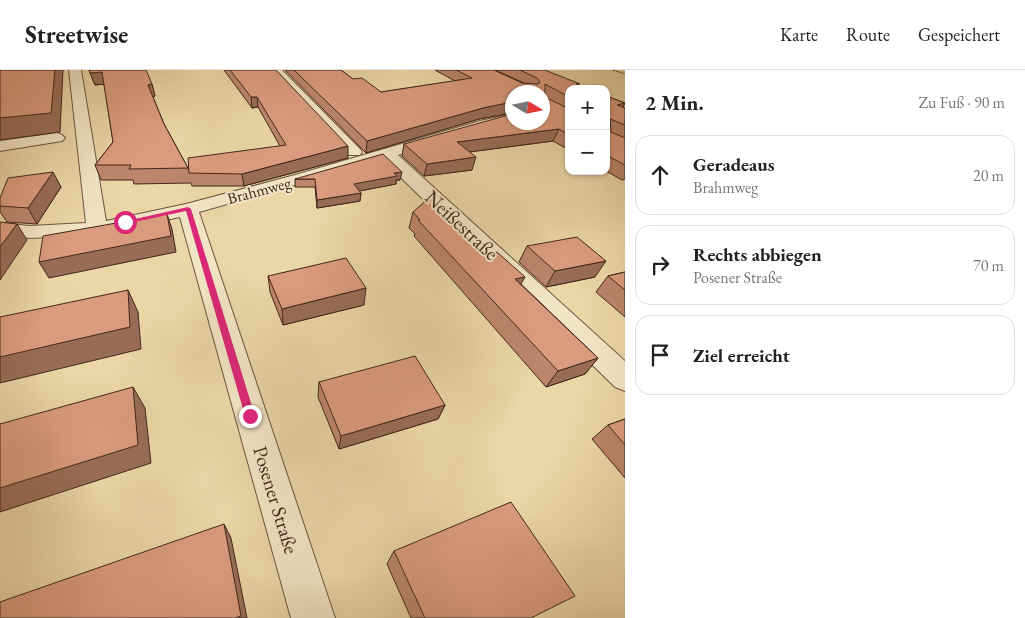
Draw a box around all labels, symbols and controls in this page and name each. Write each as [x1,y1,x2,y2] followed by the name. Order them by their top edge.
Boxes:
[25,19,128,50] text: Streetwise
[780,23,818,46] text: Karte
[846,23,890,46] text: Route
[918,23,1000,46] text: Gespeichert
[505,85,550,130] north arrow
[565,85,610,175] map controls
[565,85,610,130] button: +
[645,89,704,116] text: 2 Min.
[918,92,1005,113] text: Zu Fuß · 90 m
[565,130,610,175] button: −
[693,152,775,177] text: Geradeaus
[646,161,674,189] icon: ahead
[973,165,1004,186] text: 20 m
[225,172,294,209] street label: Brahmweg
[693,177,758,198] text: Brahmweg
[420,184,505,266] street label: Neißestraße
[114,211,137,234] route start
[693,242,822,267] text: Rechts abbiegen
[646,251,674,279] icon: right
[973,255,1004,276] text: 70 m
[693,267,782,288] text: Posener Straße
[646,341,674,369] icon: arrive
[693,343,790,368] text: Ziel erreicht
[239,405,262,428] route end
[247,443,305,557] street label: Posener Straße

